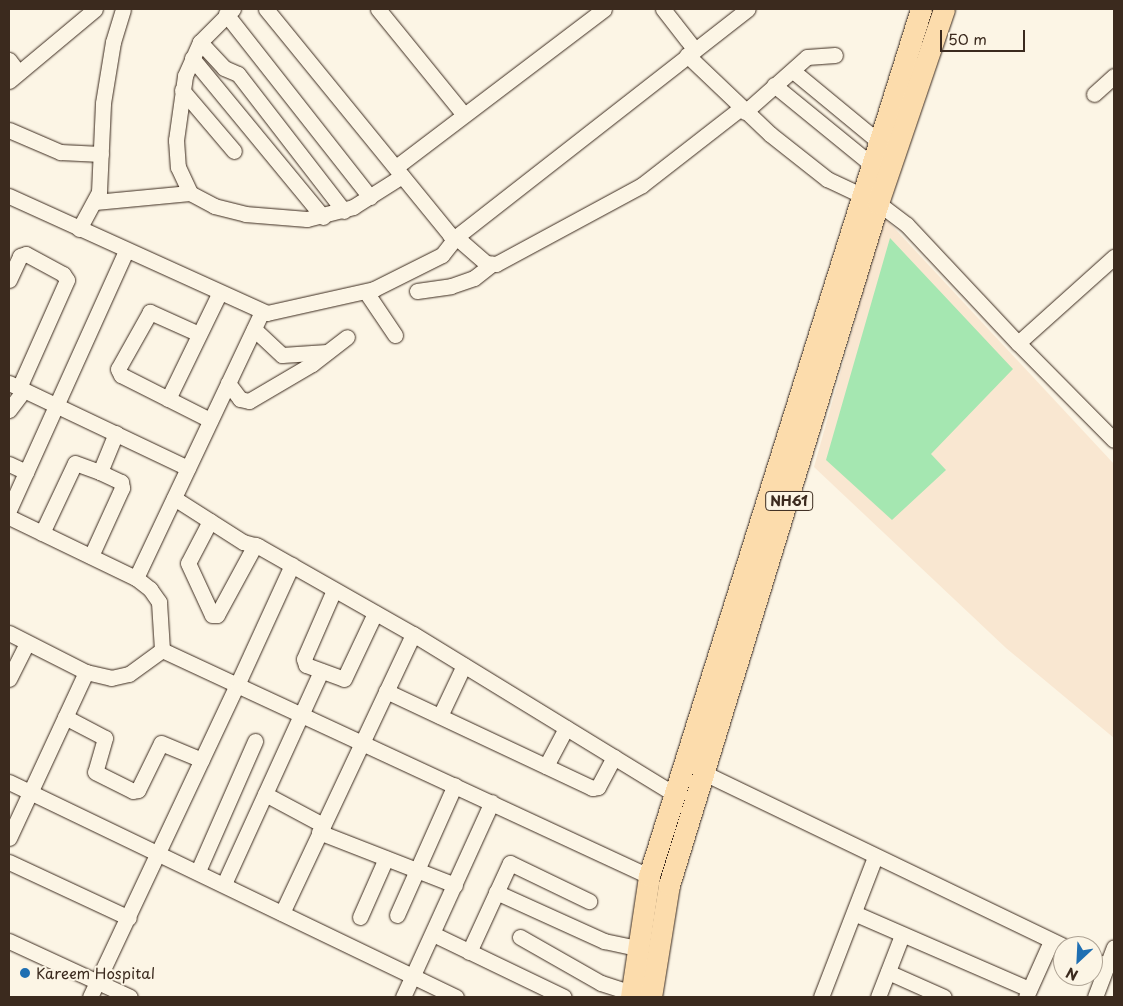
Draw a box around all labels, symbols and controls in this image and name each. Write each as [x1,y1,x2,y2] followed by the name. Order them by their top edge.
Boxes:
[943,20,1028,52] scale bar
[948,27,987,50] text: 50 m
[764,490,814,512] road number: NH61
[1053,936,1103,986] north arrow
[1062,962,1081,986] text: N
[36,964,156,982] place label: Kareem Hospital
[18,966,32,980] marker: Kareem Hospital

